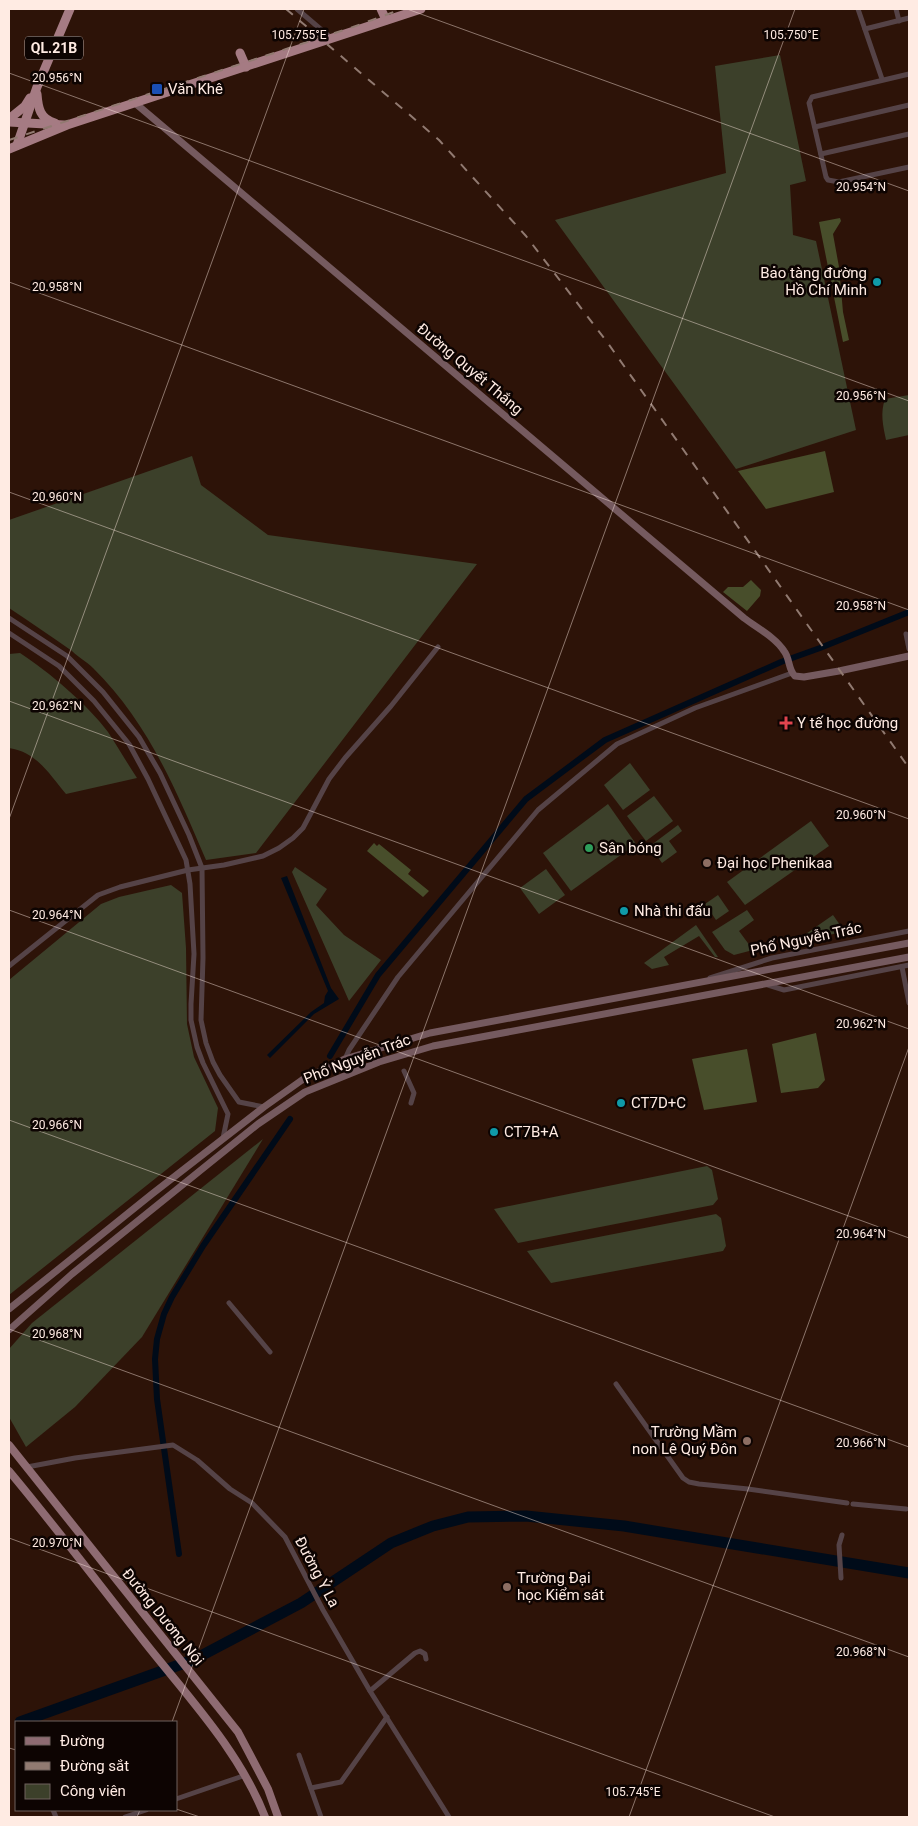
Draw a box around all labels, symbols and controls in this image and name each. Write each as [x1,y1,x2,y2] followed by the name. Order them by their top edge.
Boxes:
[272,28,327,42] text: 105.755°E
[764,28,819,42] text: 105.750°E
[25,36,83,59] road number: QL.21B
[32,71,82,85] text: 20.956°N
[168,80,223,98] place label: Văn Khê
[150,82,164,96] marker: Văn Khê
[836,180,886,194] text: 20.954°N
[760,264,867,299] place label: Bảo tàng đường Hồ Chí Minh
[871,276,883,288] marker: Bảo tàng đường Hồ Chí Minh
[32,280,82,294] text: 20.958°N
[414,320,526,418] street label: Đường Quyết Thắng
[836,389,886,403] text: 20.956°N
[32,490,82,504] text: 20.960°N
[836,599,886,613] text: 20.958°N
[32,699,82,713] text: 20.962°N
[797,714,898,732] place label: Y tế học đường
[779,716,793,730] marker: Y tế học đường
[836,808,886,822] text: 20.960°N
[599,839,662,857] place label: Sân bóng
[583,842,595,854] marker: Sân bóng
[717,854,833,872] place label: Đại học Phenikaa
[701,857,713,869] marker: Đại học Phenikaa
[634,902,711,920] place label: Nhà thi đấu
[618,905,630,917] marker: Nhà thi đấu
[32,908,82,922] text: 20.964°N
[749,918,863,960] street label: Phố Nguyễn Trác
[836,1017,886,1031] text: 20.962°N
[301,1030,413,1088] street label: Phố Nguyễn Trác
[631,1094,686,1112] place label: CT7D+C
[615,1097,627,1109] marker: CT7D+C
[32,1118,82,1132] text: 20.966°N
[504,1123,559,1141] place label: CT7B+A
[488,1126,500,1138] marker: CT7B+A
[836,1227,886,1241] text: 20.964°N
[32,1327,82,1341] text: 20.968°N
[632,1423,737,1458] place label: Trường Mầm non Lê Quý Đôn
[741,1435,753,1447] marker: Trường Mầm non Lê Quý Đôn
[836,1436,886,1450] text: 20.966°N
[291,1534,343,1610] street label: Đường Ỷ La
[32,1536,82,1550] text: 20.970°N
[118,1565,208,1669] street label: Đường Dương Nội
[517,1569,604,1604] place label: Trường Đại học Kiểm sát
[501,1581,513,1593] marker: Trường Đại học Kiểm sát
[836,1645,886,1659] text: 20.968°N
[15,1721,178,1811] legend
[60,1732,105,1750] text: Đường
[60,1757,129,1775] text: Đường sắt
[60,1782,126,1800] text: Công viên
[606,1785,661,1799] text: 105.745°E

